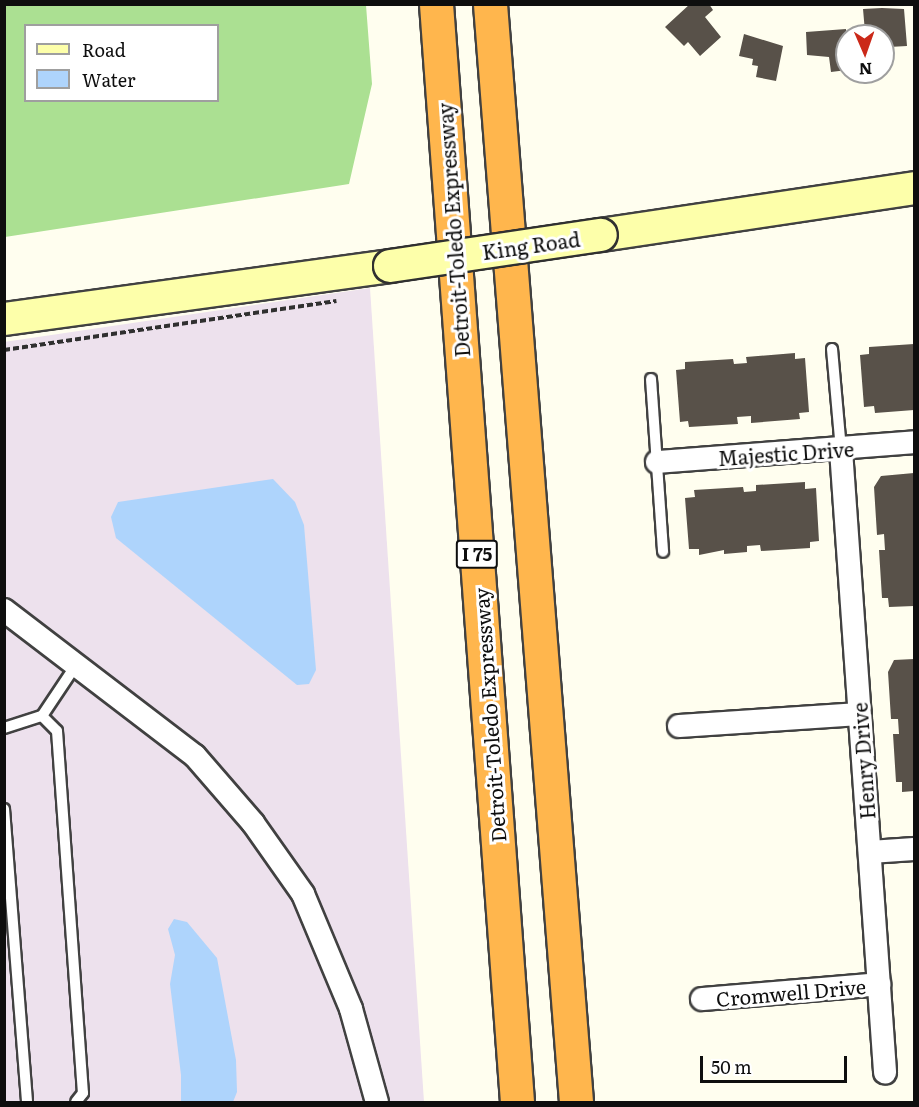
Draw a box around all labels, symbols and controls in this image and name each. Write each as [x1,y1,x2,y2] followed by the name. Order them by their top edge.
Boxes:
[24,24,219,102] legend
[835,24,895,84] north arrow
[82,36,126,63] text: Road
[858,58,873,82] text: N
[82,66,135,93] text: Water
[432,102,474,358] street label: Detroit-Toledo Expressway
[480,226,582,264] street label: King Road
[717,436,855,470] street label: Majestic Drive
[454,539,500,569] road number: I 75
[468,587,510,843] street label: Detroit-Toledo Expressway
[847,702,879,820] street label: Henry Drive
[715,973,867,1011] street label: Cromwell Drive
[703,1044,850,1082] scale bar
[711,1053,752,1080] text: 50 m

